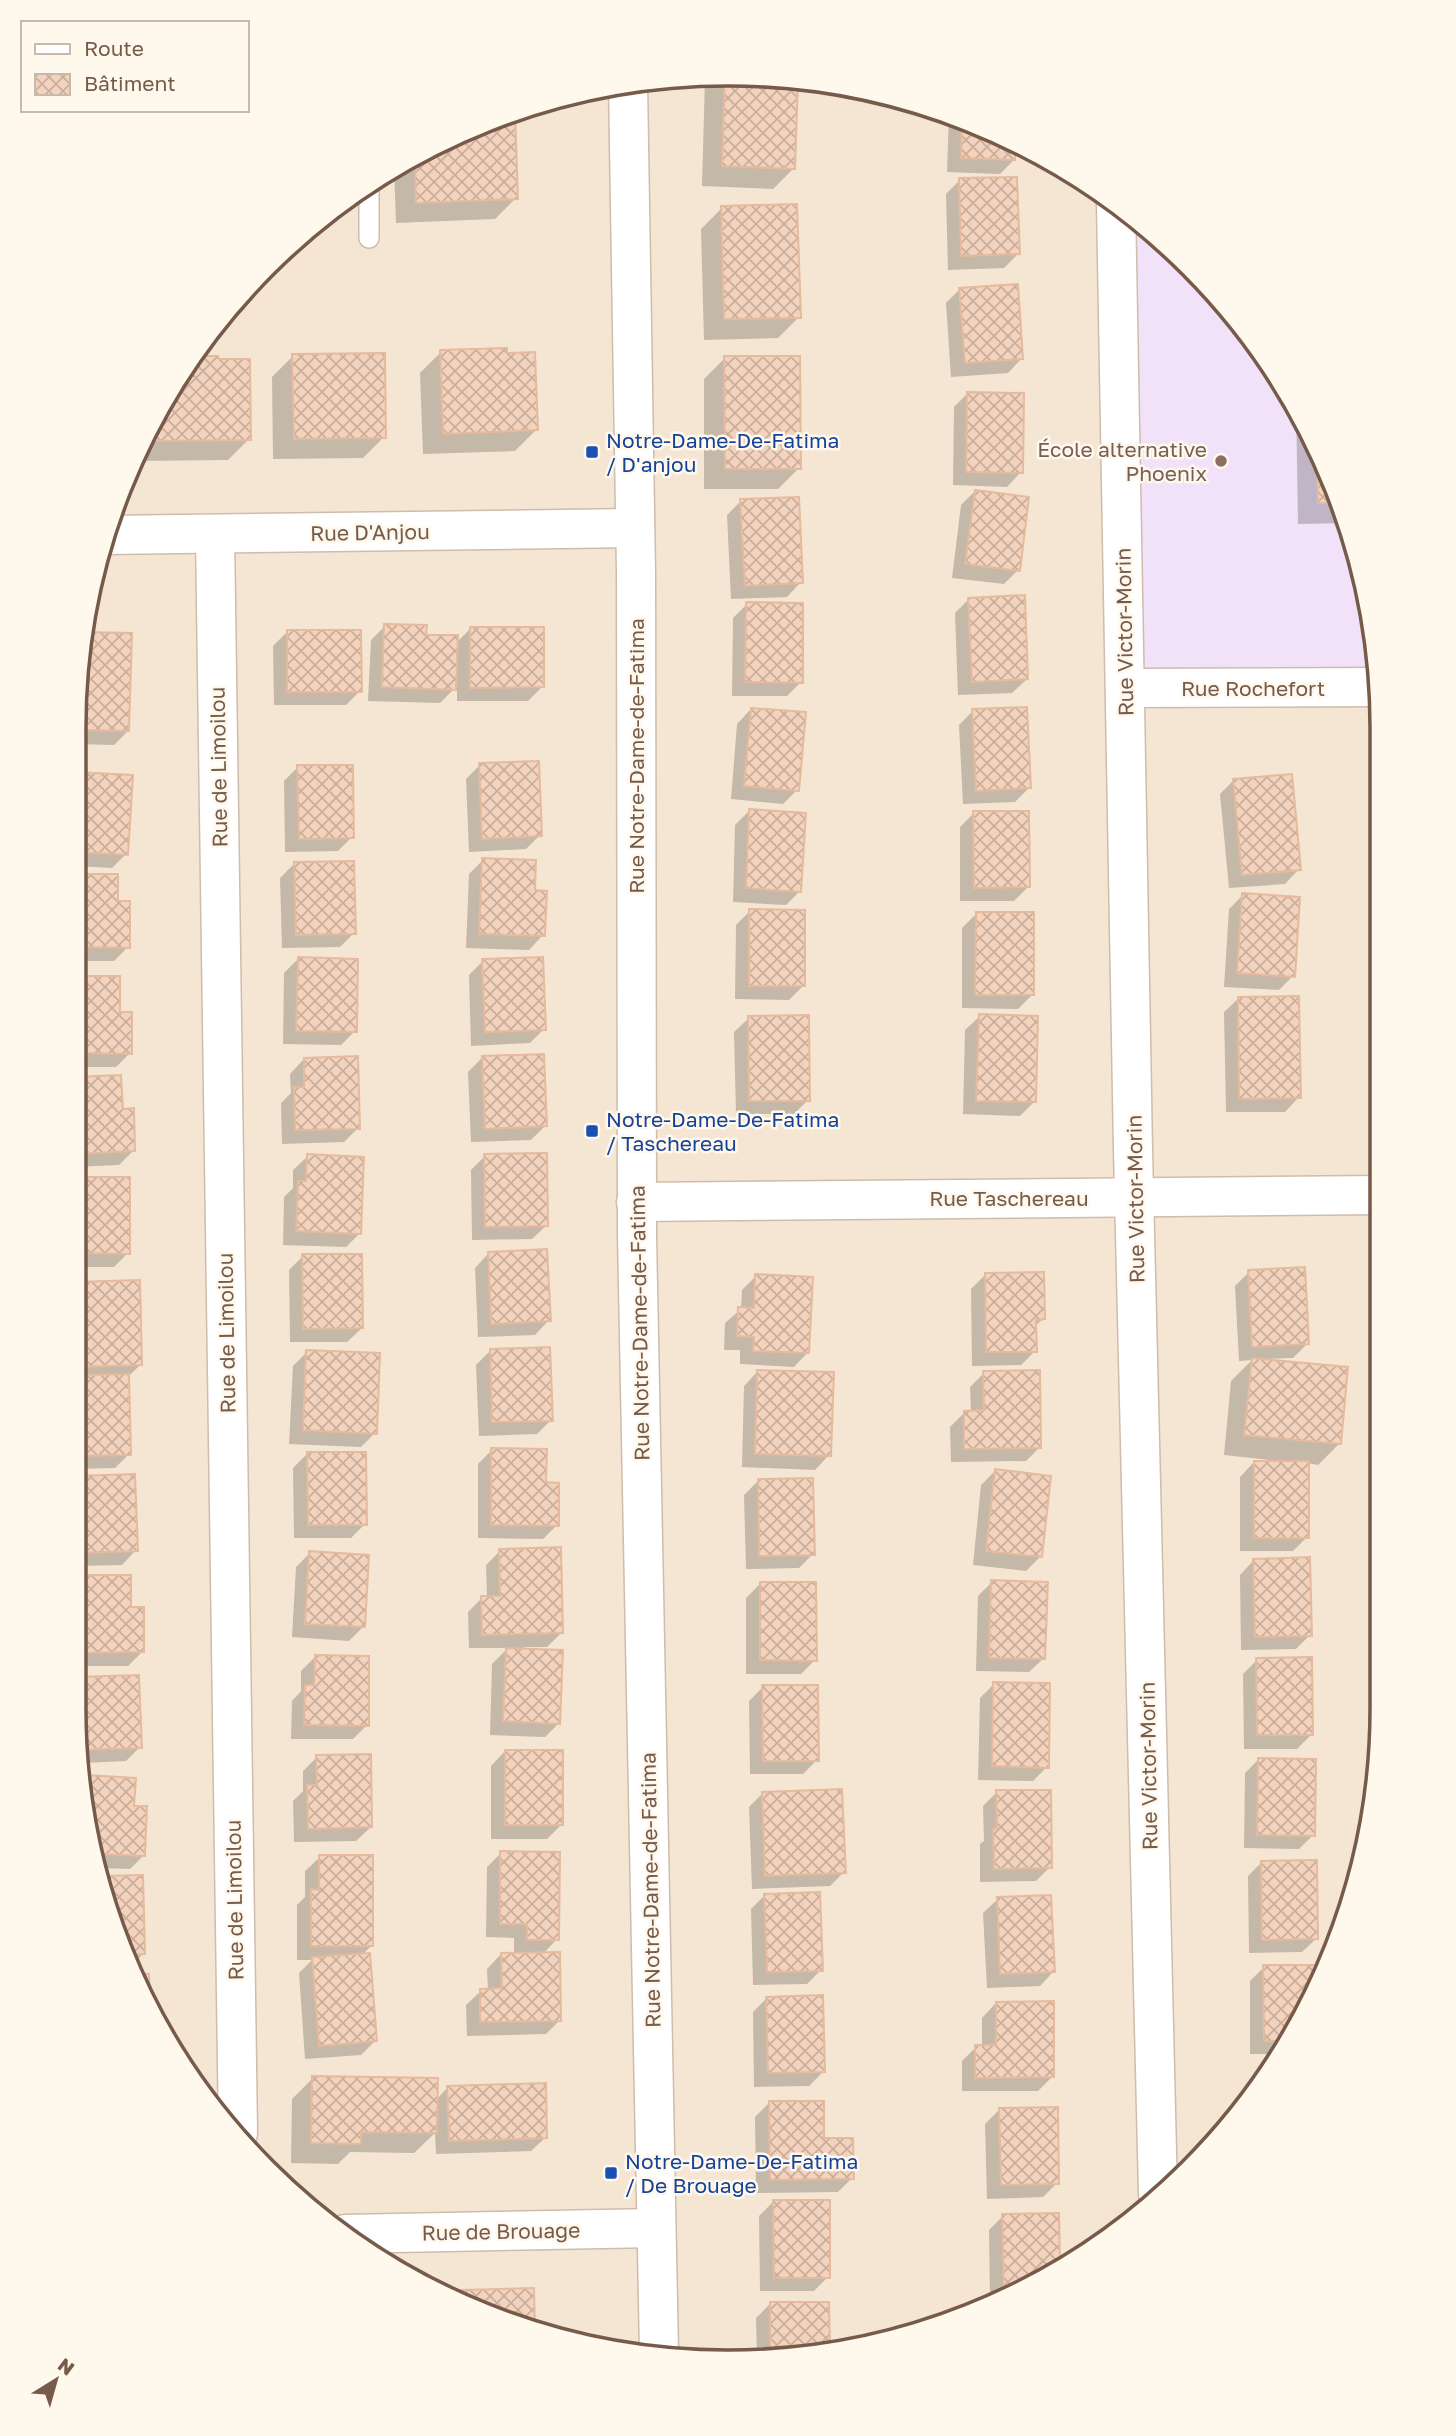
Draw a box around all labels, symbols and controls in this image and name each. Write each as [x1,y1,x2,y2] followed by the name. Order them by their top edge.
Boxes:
[21,21,248,112] legend
[84,35,144,61] text: Route
[84,70,176,96] text: Bâtiment
[606,427,839,477] place label: Notre-Dame-De-Fatima / D'anjou
[1037,436,1207,486] place label: École alternative Phoenix
[584,444,600,460] marker: Notre-Dame-De-Fatima / D'anjou
[1213,453,1229,469] marker: École alternative Phoenix
[310,518,430,546] street label: Rue D'Anjou
[1110,548,1138,716] street label: Rue Victor-Morin
[623,618,649,894] street label: Rue Notre-Dame-de-Fatima
[1181,675,1325,701] street label: Rue Rochefort
[204,686,232,848] street label: Rue de Limoilou
[606,1106,839,1156] place label: Notre-Dame-De-Fatima / Taschereau
[1121,1115,1149,1283] street label: Rue Victor-Morin
[584,1123,600,1139] marker: Notre-Dame-De-Fatima / Taschereau
[624,1185,654,1461] street label: Rue Notre-Dame-de-Fatima
[929,1185,1089,1211] street label: Rue Taschereau
[212,1252,240,1414] street label: Rue de Limoilou
[1134,1682,1162,1850] street label: Rue Victor-Morin
[635,1752,665,2028] street label: Rue Notre-Dame-de-Fatima
[220,1819,248,1981] street label: Rue de Limoilou
[625,2148,858,2198] place label: Notre-Dame-De-Fatima / De Brouage
[603,2165,619,2181] marker: Notre-Dame-De-Fatima / De Brouage
[421,2217,581,2245] street label: Rue de Brouage
[21,2345,91,2415] north arrow
[54,2352,79,2380] text: N

